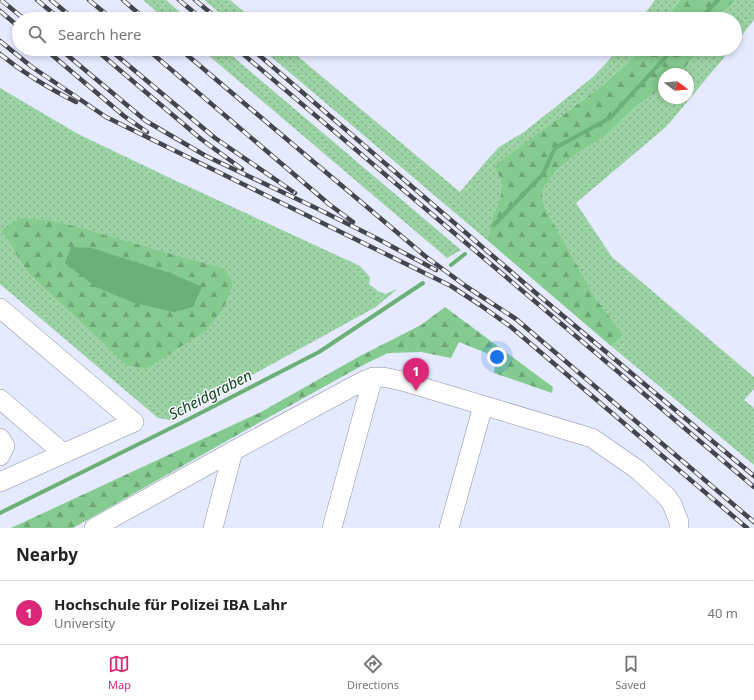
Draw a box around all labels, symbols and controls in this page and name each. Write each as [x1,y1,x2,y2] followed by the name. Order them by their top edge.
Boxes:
[12,12,742,56] search box
[26,23,48,45] icon: search
[58,24,141,44] text: Search here
[658,68,694,104] north arrow
[487,347,507,367] your location
[403,358,429,391] pin: 1
[165,364,255,424] water label: Scheidgraben
[16,543,78,566] text: Nearby
[54,594,287,614] text: Hochschule für Polizei IBA Lahr
[25,604,33,622] text: 1
[708,604,738,622] text: 40 m
[54,614,115,632] text: University
[108,653,131,692] tab: Map
[347,653,399,692] tab: Directions
[615,653,646,692] tab: Saved

